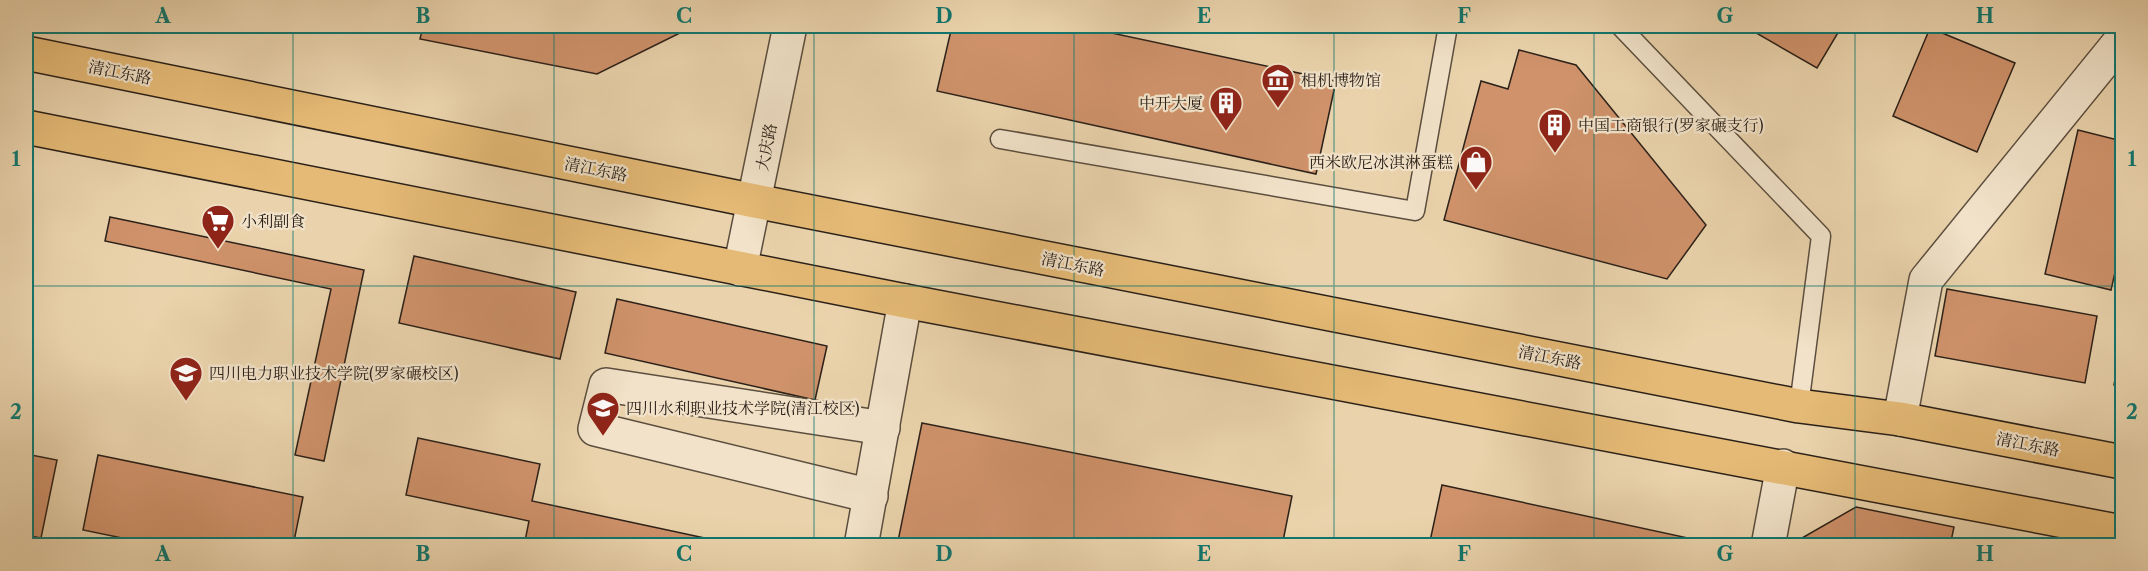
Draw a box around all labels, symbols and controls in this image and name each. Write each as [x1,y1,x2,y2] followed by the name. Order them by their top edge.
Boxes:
[154,4,171,28] text: A
[416,4,431,28] text: B
[676,4,692,28] text: C
[935,4,953,28] text: D
[1197,4,1211,28] text: E
[1457,4,1471,28] text: F
[1717,4,1734,28] text: G
[1976,4,1994,28] text: H
[87,56,153,88] street label: 清江东路
[1260,62,1296,109] museum icon: 相机博物馆
[1301,70,1381,90] place label: 相机博物馆
[1208,85,1244,132] building icon: 中开大厦
[1139,93,1203,113] place label: 中开大厦
[1537,107,1573,154] building icon: 中国工商银行(罗家碾支行)
[1578,115,1764,135] place label: 中国工商银行(罗家碾支行)
[752,122,780,172] street label: 大庆路
[1458,144,1494,191] shop icon: 西米欧尼冰淇淋蛋糕
[12,147,21,171] text: 1
[2128,147,2137,171] text: 1
[1309,152,1453,172] place label: 西米欧尼冰淇淋蛋糕
[563,153,629,185] street label: 清江东路
[200,203,236,250] supermarket icon: 小利副食
[241,211,305,231] place label: 小利副食
[1040,248,1106,280] street label: 清江东路
[1517,341,1583,373] street label: 清江东路
[168,355,204,402] school or university icon: 四川电力职业技术学院(罗家碾校区)
[209,363,459,383] place label: 四川电力职业技术学院(罗家碾校区)
[585,390,621,437] school or university icon: 四川水利职业技术学院(清江校区)
[626,398,860,418] place label: 四川水利职业技术学院(清江校区)
[10,400,22,424] text: 2
[2126,400,2138,424] text: 2
[1995,428,2061,460] street label: 清江东路
[154,542,171,566] text: A
[416,542,431,566] text: B
[676,542,692,566] text: C
[935,542,953,566] text: D
[1197,542,1211,566] text: E
[1457,542,1471,566] text: F
[1717,542,1734,566] text: G
[1976,542,1994,566] text: H

